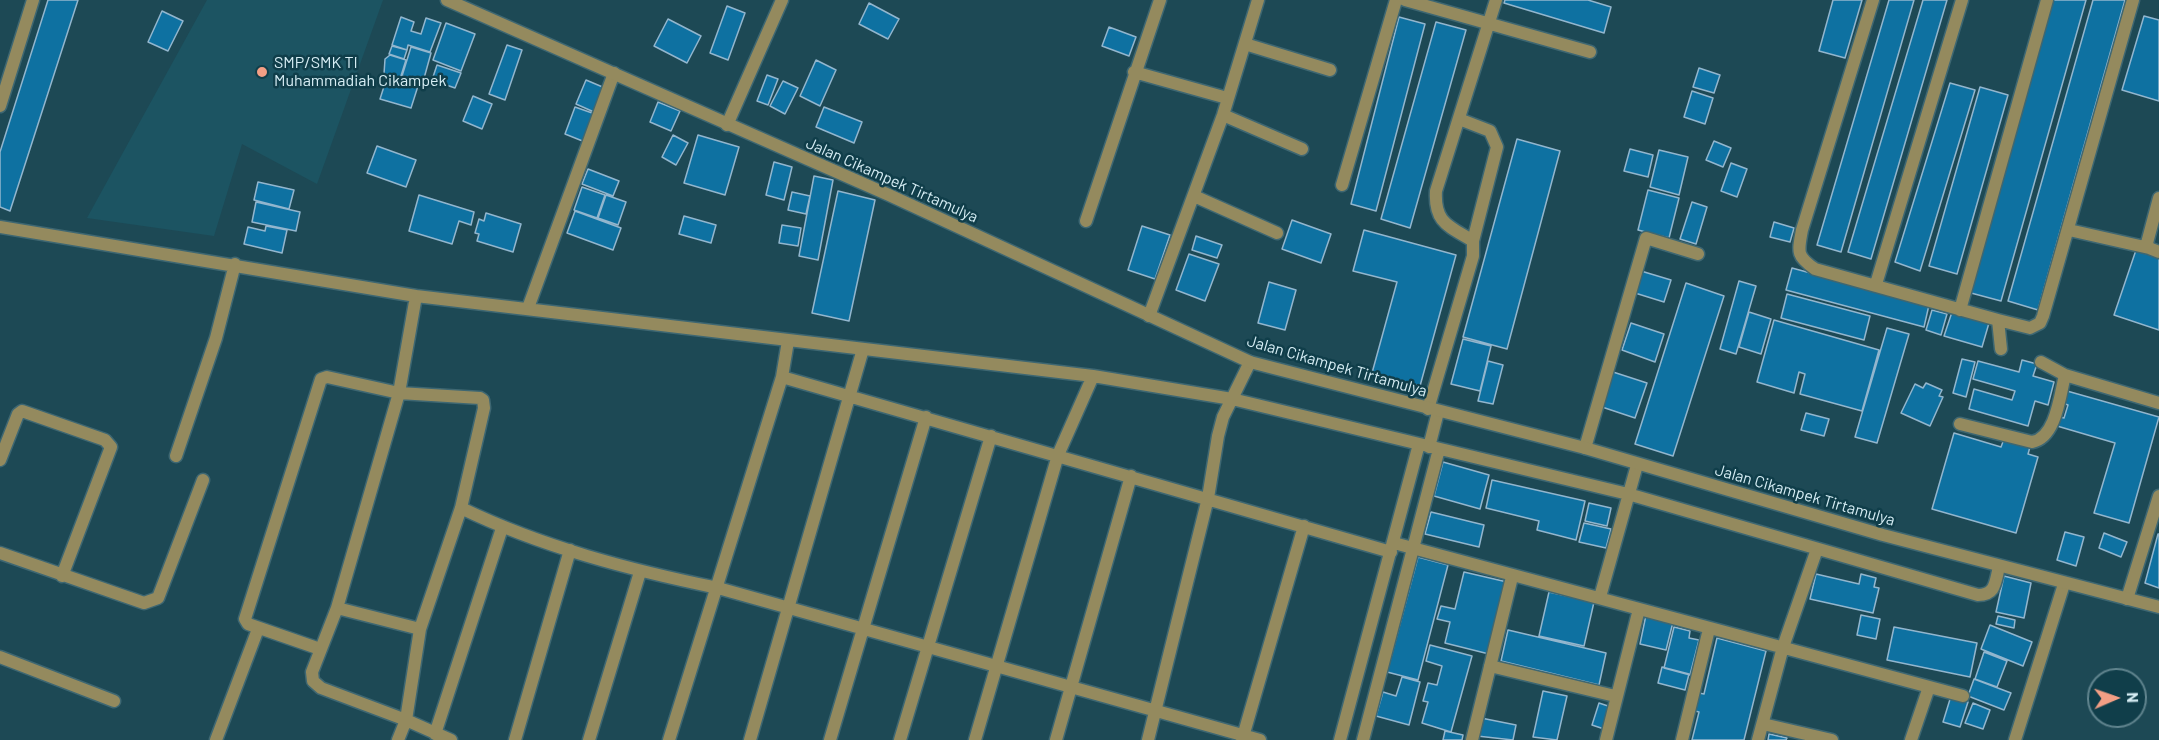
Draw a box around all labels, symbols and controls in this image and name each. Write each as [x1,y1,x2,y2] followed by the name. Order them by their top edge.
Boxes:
[274,53,447,91] place label: SMP/SMK TI Muhammadiah Cikampek
[255,65,269,79] marker: SMP/SMK TI Muhammadiah Cikampek
[803,133,981,227] street label: Jalan Cikampek Tirtamulya
[1245,331,1429,401] street label: Jalan Cikampek Tirtamulya
[1713,460,1897,530] street label: Jalan Cikampek Tirtamulya
[2087,668,2147,728] north arrow
[2124,692,2143,703] text: N

